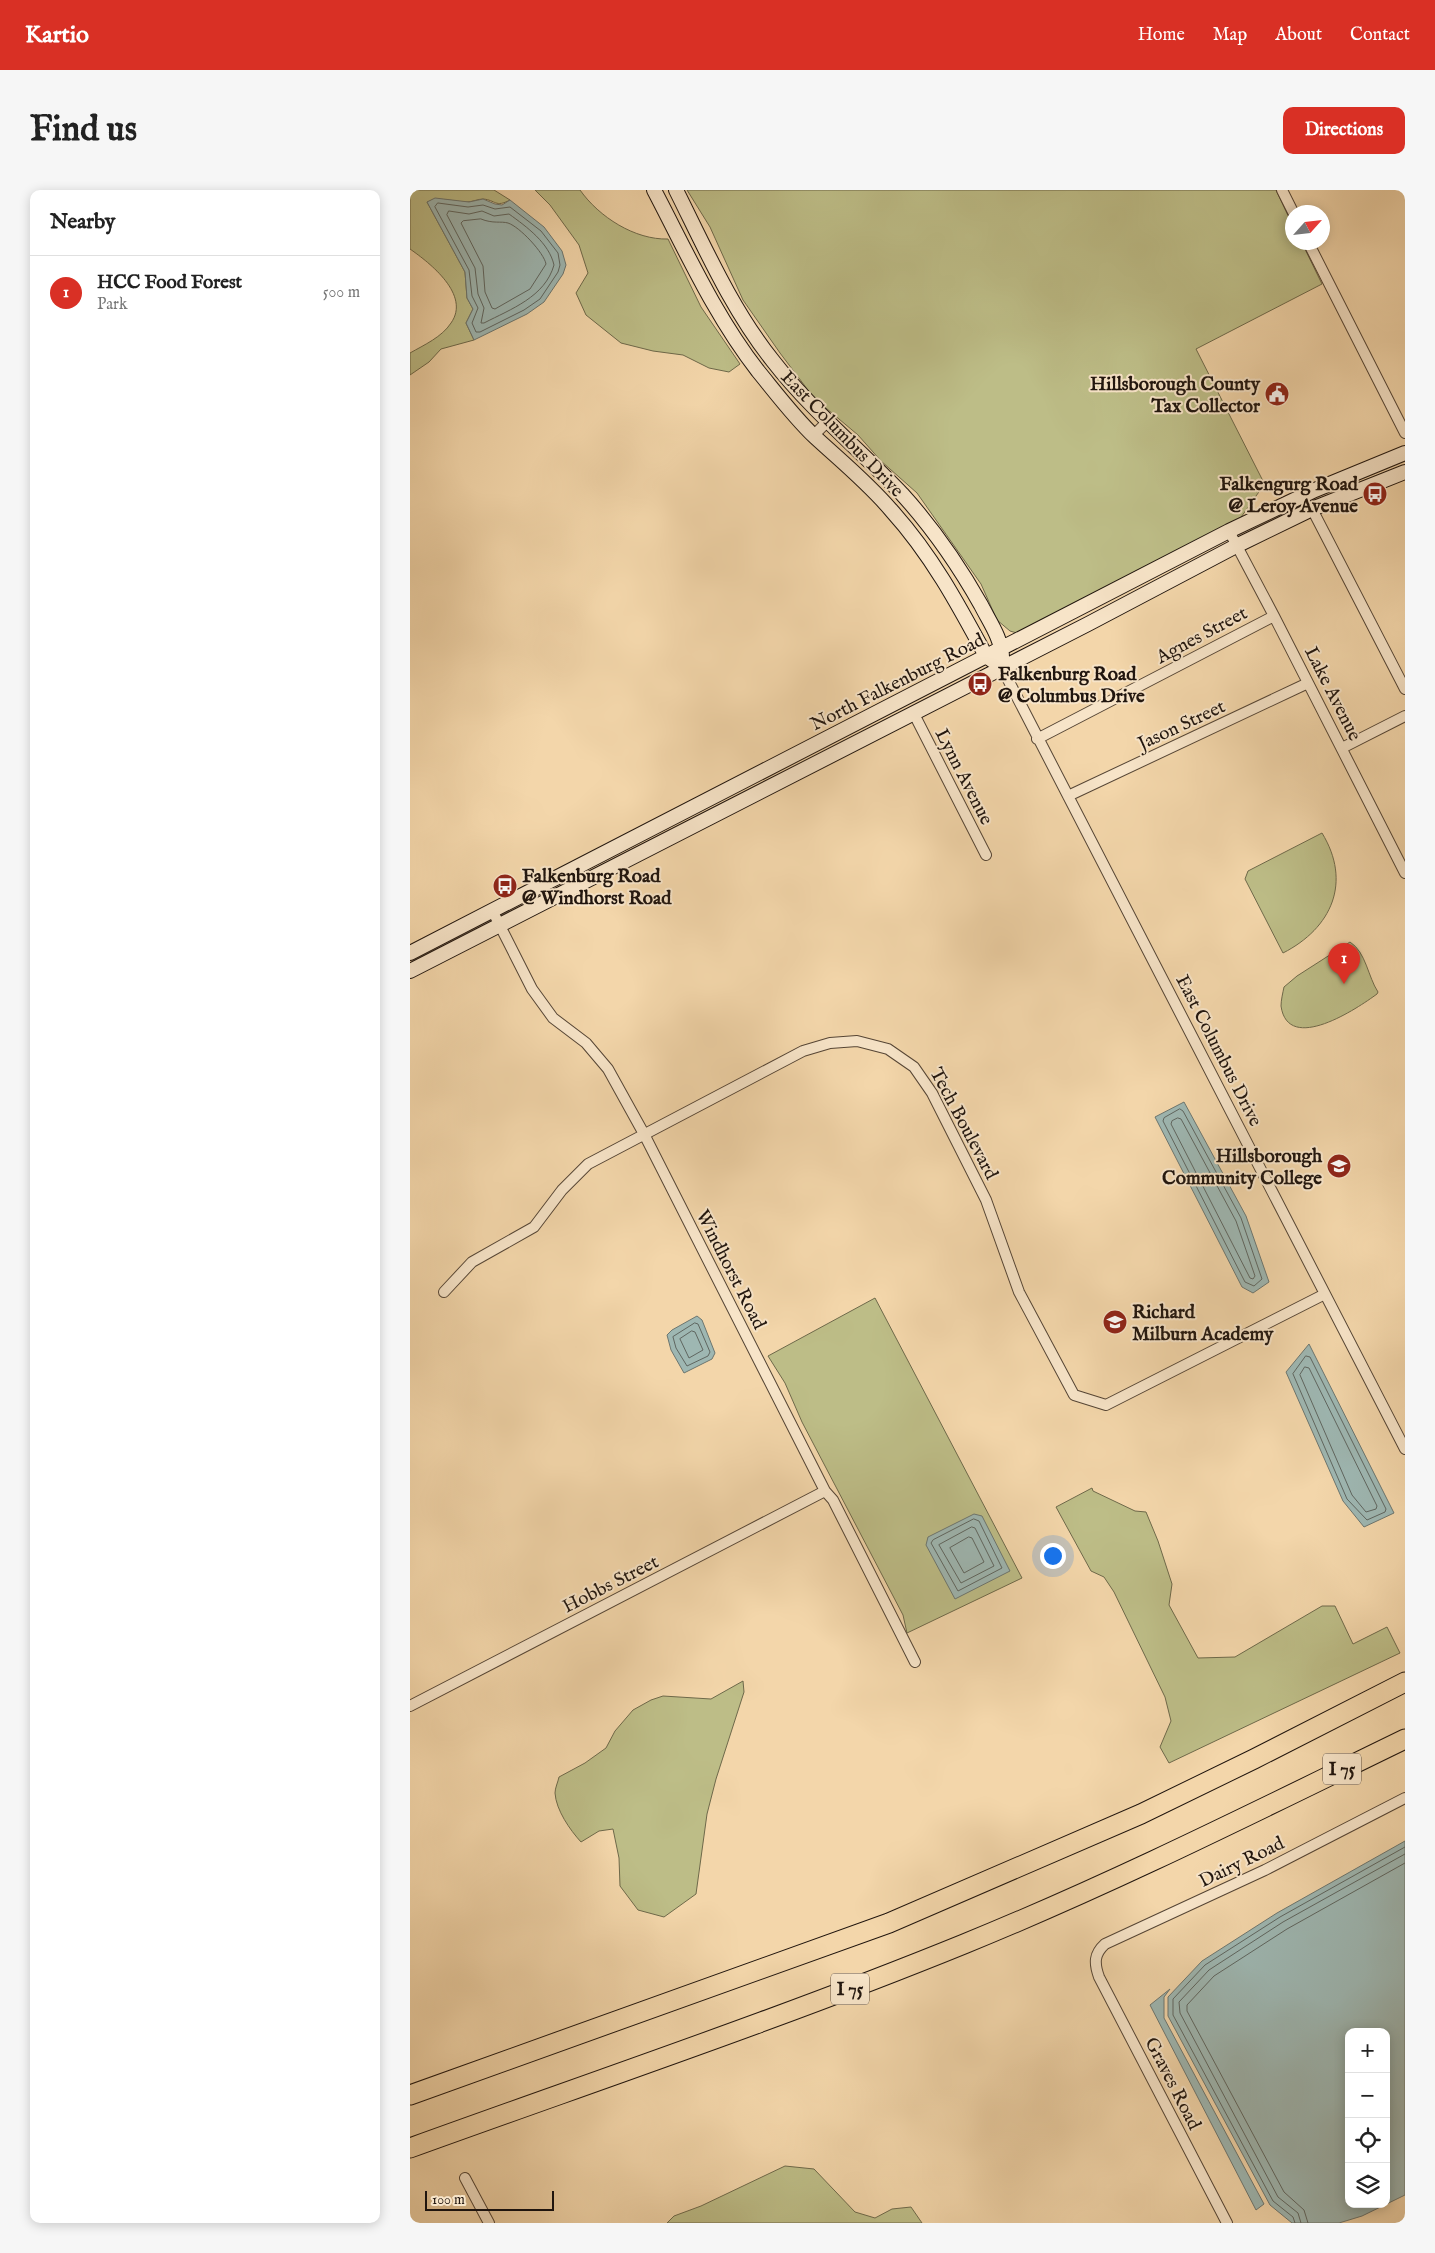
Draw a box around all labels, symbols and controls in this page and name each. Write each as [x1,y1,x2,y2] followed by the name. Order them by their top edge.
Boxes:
[25,20,89,51] text: Kartio
[1138,24,1185,47] text: Home
[1213,24,1247,47] text: Map
[1275,24,1322,47] text: About
[1350,24,1410,47] text: Contact
[1283,107,1405,154] button: Directions
[30,108,137,153] text: Find us
[1285,205,1330,250] north arrow
[50,209,115,236] text: Nearby
[97,271,242,295] text: HCC Food Forest
[63,283,69,303] text: 1
[323,283,360,303] text: 500 m
[97,295,127,315] text: Park
[775,366,908,503] street label: East Columbus Drive
[1090,373,1261,419] place label: Hillsborough County Tax Collector
[1264,381,1290,407] public building icon: Hillsborough County Tax Collector
[1219,473,1359,519] place label: Falkengurg Road @ Leroy Avenue
[1362,481,1388,507] bus stop icon: Falkengurg Road @ Leroy Avenue
[1151,601,1252,670] street label: Agnes Street
[807,628,990,737] street label: North Falkenburg Road
[1298,643,1366,745] street label: Lake Avenue
[998,663,1145,709] place label: Falkenburg Road @ Columbus Drive
[967,671,993,697] bus stop icon: Falkenburg Road @ Columbus Drive
[1132,695,1230,757] street label: Jason Street
[929,725,998,829] street label: Lynn Avenue
[522,865,672,911] place label: Falkenburg Road @ Windhorst Road
[492,873,518,899] bus stop icon: Falkenburg Road @ Windhorst Road
[1328,943,1360,984] pin: 1
[1170,971,1267,1131] street label: East Columbus Drive
[924,1064,1003,1185] street label: Tech Boulevard
[1162,1145,1323,1191] place label: Hillsborough Community College
[1326,1153,1352,1179] school or university icon: Hillsborough Community College
[690,1206,771,1334] street label: Windhorst Road
[1132,1301,1274,1347] place label: Richard Milburn Academy
[1102,1309,1128,1335] school or university icon: Richard Milburn Academy
[1040,1543,1066,1569] your location
[559,1550,663,1619] street label: Hobbs Street
[1323,1754,1361,1785] road number: I 75
[1195,1831,1289,1894] street label: Dairy Road
[831,1974,869,2005] road number: I 75
[1345,2028,1390,2208] map controls
[1345,2028,1390,2073] button: +
[1139,2034,1206,2135] street label: Graves Road
[1345,2073,1390,2118] button: −
[1345,2118,1390,2163] button: locate
[1345,2163,1390,2208] button: layers
[425,2188,554,2211] scale bar
[432,2191,465,2209] text: 100 m

